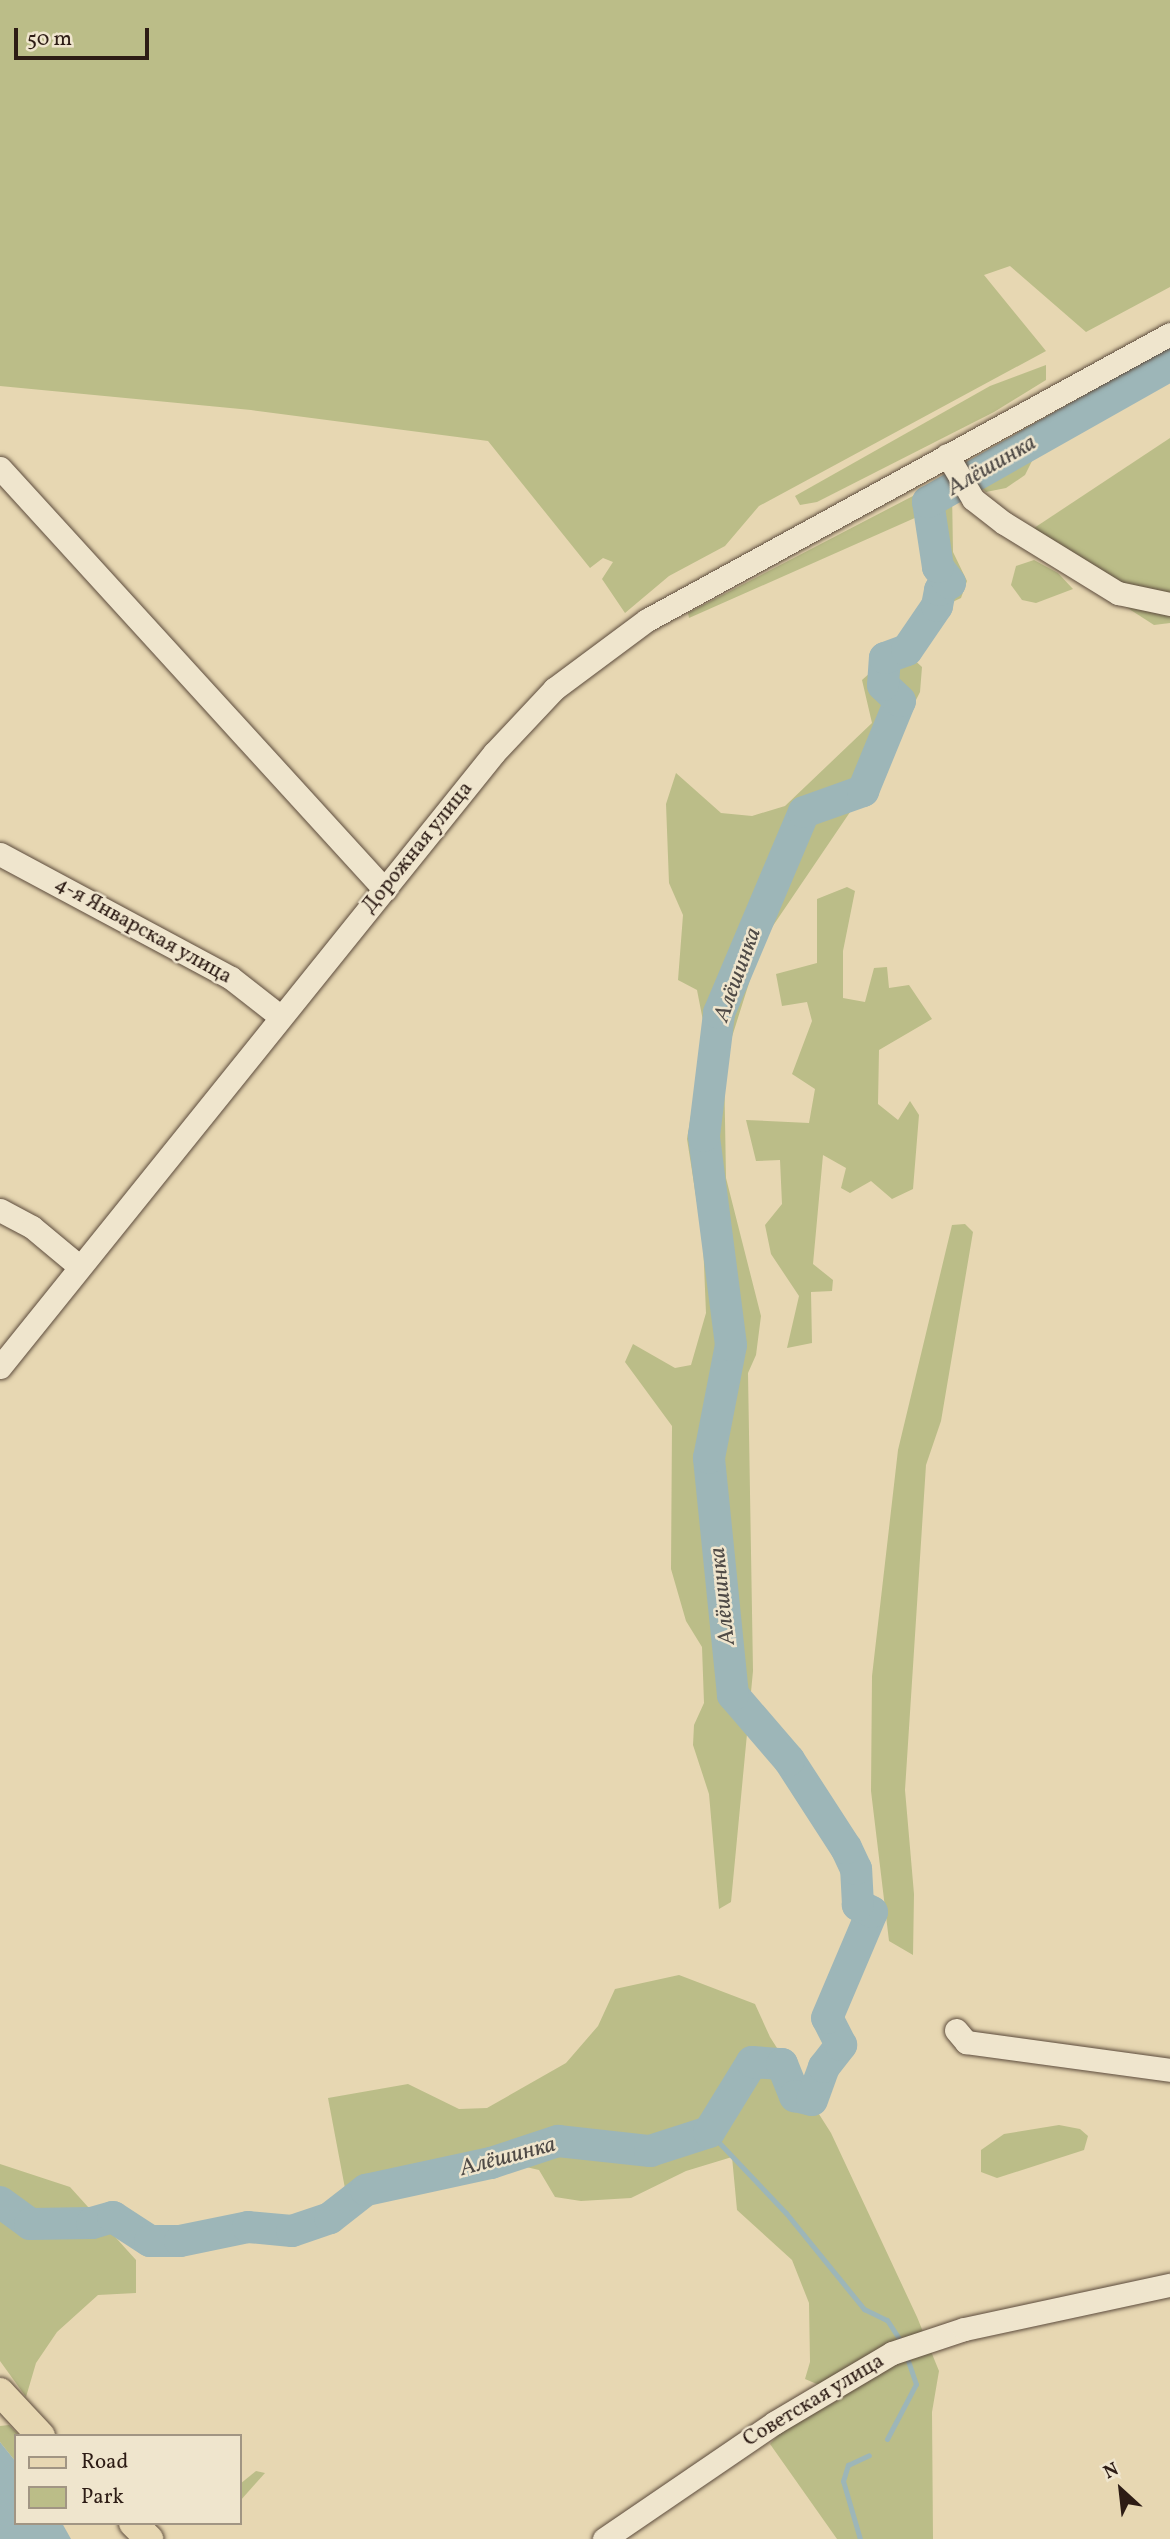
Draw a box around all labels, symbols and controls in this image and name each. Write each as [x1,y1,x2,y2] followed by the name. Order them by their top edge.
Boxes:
[18,14,152,58] scale bar
[27,25,72,54] text: 50 m
[943,430,1041,502] water label: Алёшинка
[357,777,479,919] street label: Дорожная улица
[50,872,236,990] street label: 4-я Январская улица
[708,924,768,1026] water label: Алёшинка
[704,1546,742,1646] water label: Алёшинка
[457,2131,559,2183] water label: Алёшинка
[739,2349,889,2453] street label: Советская улица
[14,2434,242,2525] legend
[81,2448,128,2477] text: Road
[1086,2455,1156,2525] north arrow
[1099,2457,1124,2486] text: N
[81,2483,124,2512] text: Park

